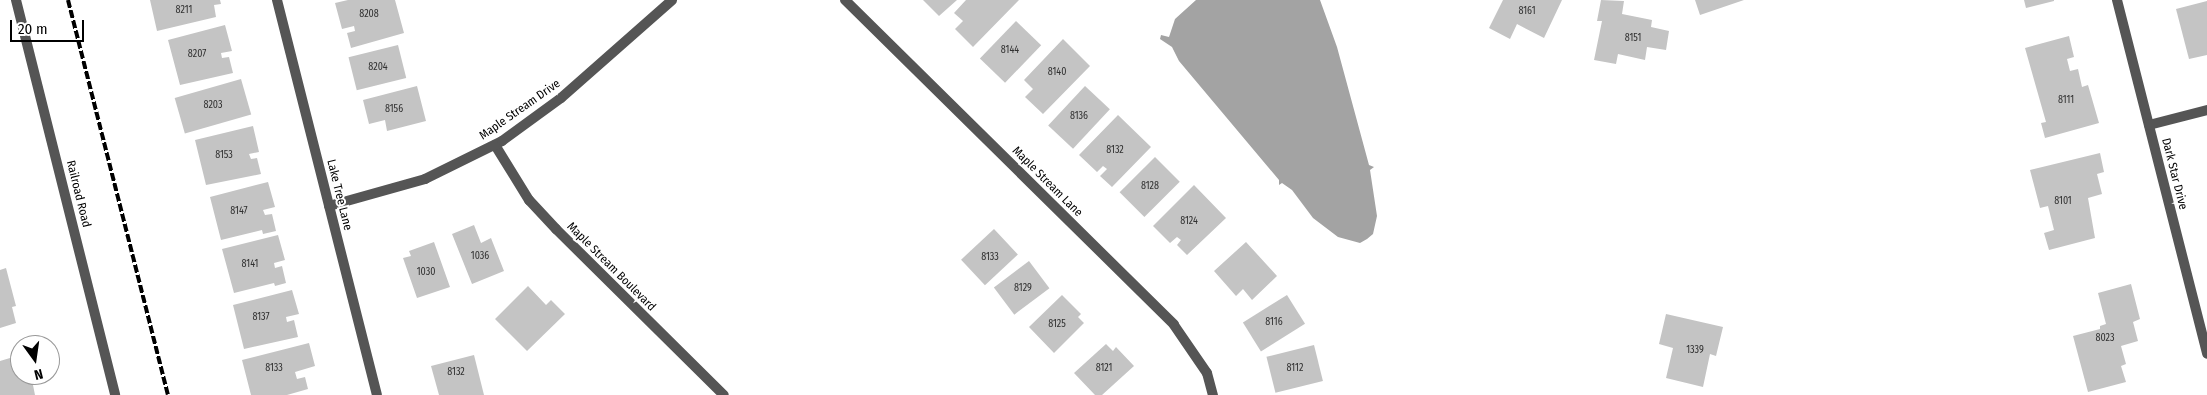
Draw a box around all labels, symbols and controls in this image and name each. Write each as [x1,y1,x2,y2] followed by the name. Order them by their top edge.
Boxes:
[176,5,192,17] house number: 8211
[1518,6,1536,18] house number: 8161
[359,9,379,21] house number: 8208
[12,10,86,42] scale bar
[18,20,48,38] text: 20 m
[1625,33,1641,45] house number: 8151
[1001,45,1019,57] house number: 8144
[188,49,206,61] house number: 8207
[368,62,388,74] house number: 8204
[1048,67,1066,79] house number: 8140
[477,77,563,143] street label: Maple Stream Drive
[2058,95,2074,107] house number: 8111
[204,100,222,112] house number: 8203
[385,104,403,116] house number: 8156
[1070,111,1088,123] house number: 8136
[2158,137,2190,211] street label: Dark Star Drive
[1009,144,1085,220] street label: Maple Stream Lane
[1106,145,1124,157] house number: 8132
[215,150,233,162] house number: 8153
[323,158,355,232] street label: Lake Tree Lane
[63,159,93,229] street label: Railroad Road
[1141,181,1159,193] house number: 8128
[2054,196,2072,208] house number: 8101
[230,206,248,218] house number: 8147
[1180,216,1198,228] house number: 8124
[564,220,658,314] street label: Maple Stream Boulevard
[471,251,489,263] house number: 1036
[981,252,999,264] house number: 8133
[242,259,258,271] house number: 8141
[417,267,435,279] house number: 1030
[1014,283,1032,295] house number: 8129
[252,312,270,324] house number: 8137
[1265,317,1283,329] house number: 8116
[1048,319,1066,331] house number: 8125
[2096,333,2114,345] house number: 8023
[10,335,60,385] north arrow
[1686,345,1704,357] house number: 1339
[265,363,283,375] house number: 8133
[1096,363,1112,375] house number: 8121
[1287,363,1303,375] house number: 8112
[32,365,45,383] text: N
[447,367,465,379] house number: 8132

